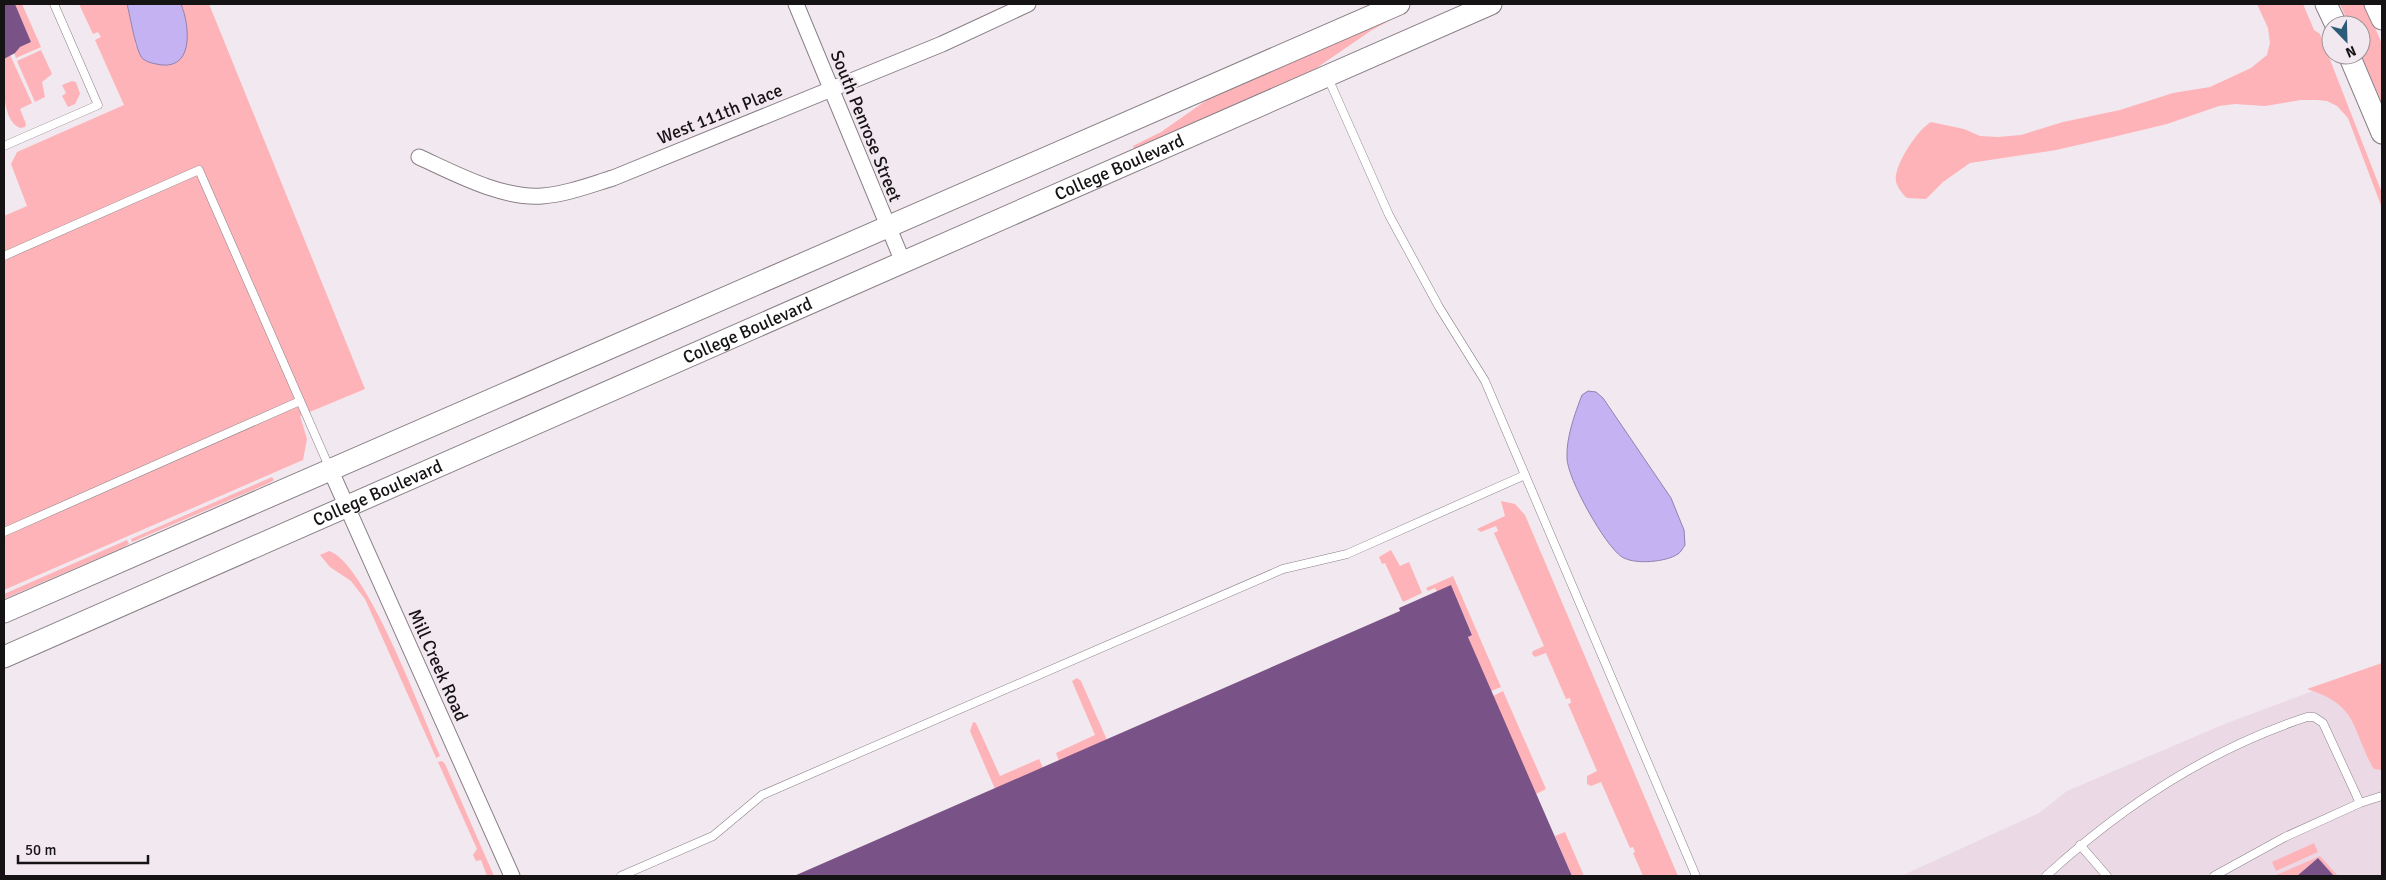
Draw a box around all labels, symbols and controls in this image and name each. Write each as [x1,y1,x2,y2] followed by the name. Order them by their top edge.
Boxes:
[2321,15,2371,65] north arrow
[2343,42,2359,61] text: N
[826,47,906,205] street label: South Penrose Street
[654,79,786,149] street label: West 111th Place
[1051,129,1187,205] street label: College Boulevard
[679,292,816,369] street label: College Boulevard
[309,455,446,531] street label: College Boulevard
[403,605,473,725] street label: Mill Creek Road
[18,832,148,864] scale bar
[25,841,56,859] text: 50 m

